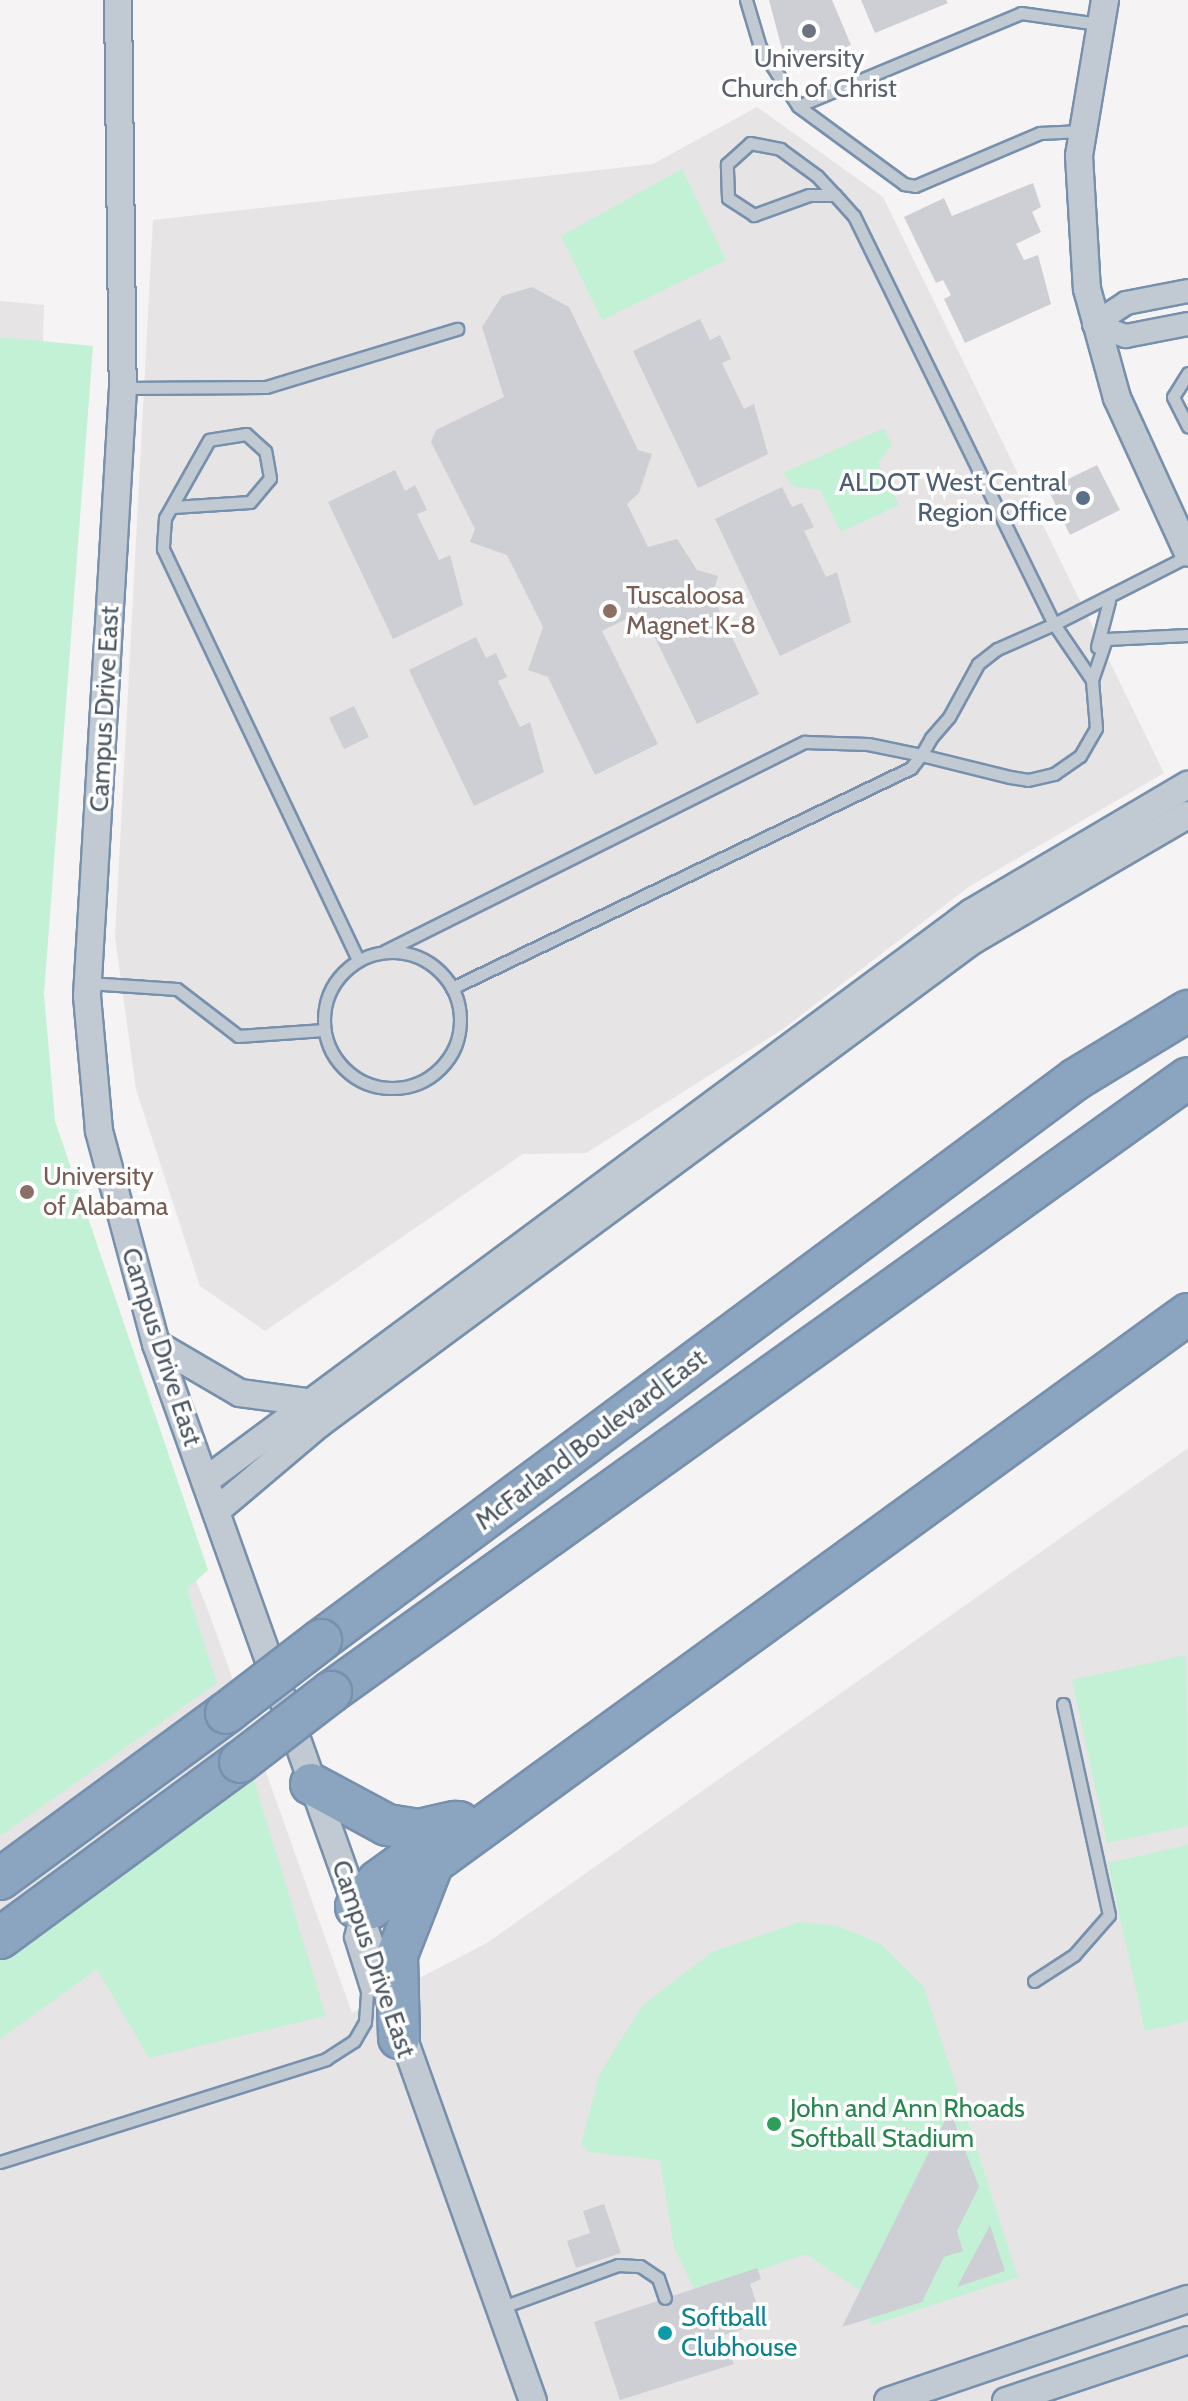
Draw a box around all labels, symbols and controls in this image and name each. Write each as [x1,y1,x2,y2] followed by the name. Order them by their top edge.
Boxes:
[800,22,818,40] marker: University Church of Christ
[721,43,897,104] place label: University Church of Christ
[839,467,1067,528] place label: ALDOT West Central Region Office
[1074,489,1092,507] marker: ALDOT West Central Region Office
[626,580,756,642] place label: Tuscaloosa Magnet K-8
[601,602,619,620] marker: Tuscaloosa Magnet K-8
[84,605,126,813] street label: Campus Drive East
[43,1161,168,1222] place label: University of Alabama
[18,1183,36,1201] marker: University of Alabama
[114,1244,208,1450] street label: Campus Drive East
[469,1343,713,1537] street label: McFarland Boulevard East
[325,1856,421,2062] street label: Campus Drive East
[790,2093,1025,2154] place label: John and Ann Rhoads Softball Stadium
[765,2115,783,2133] marker: John and Ann Rhoads Softball Stadium
[681,2302,797,2364] place label: Softball Clubhouse
[656,2324,674,2342] marker: Softball Clubhouse

